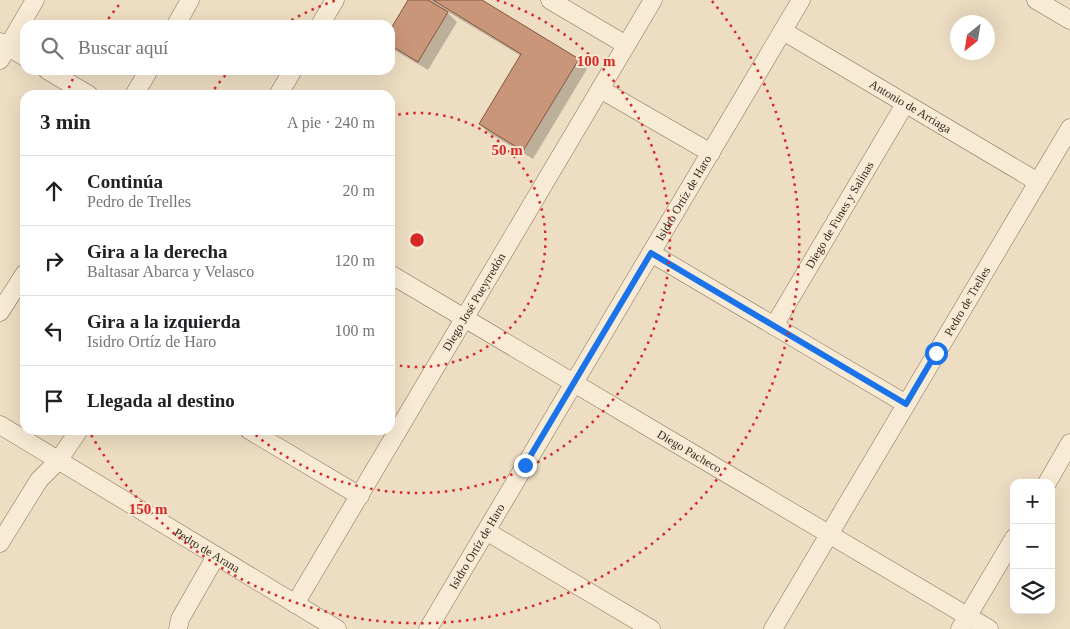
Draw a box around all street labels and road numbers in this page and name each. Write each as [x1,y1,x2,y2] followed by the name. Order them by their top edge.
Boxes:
[867,77,954,136] street label: Antonio de Arriaga
[653,153,714,243] street label: Isidro Ortíz de Haro
[803,158,877,271] street label: Diego de Funes y Salinas
[440,251,508,354] street label: Diego José Pueyrredón
[941,264,993,338] street label: Pedro de Trelles
[655,427,724,476] street label: Diego Pacheco
[446,501,508,592] street label: Isidro Ortíz de Haro
[172,525,243,576] street label: Pedro de Arana

